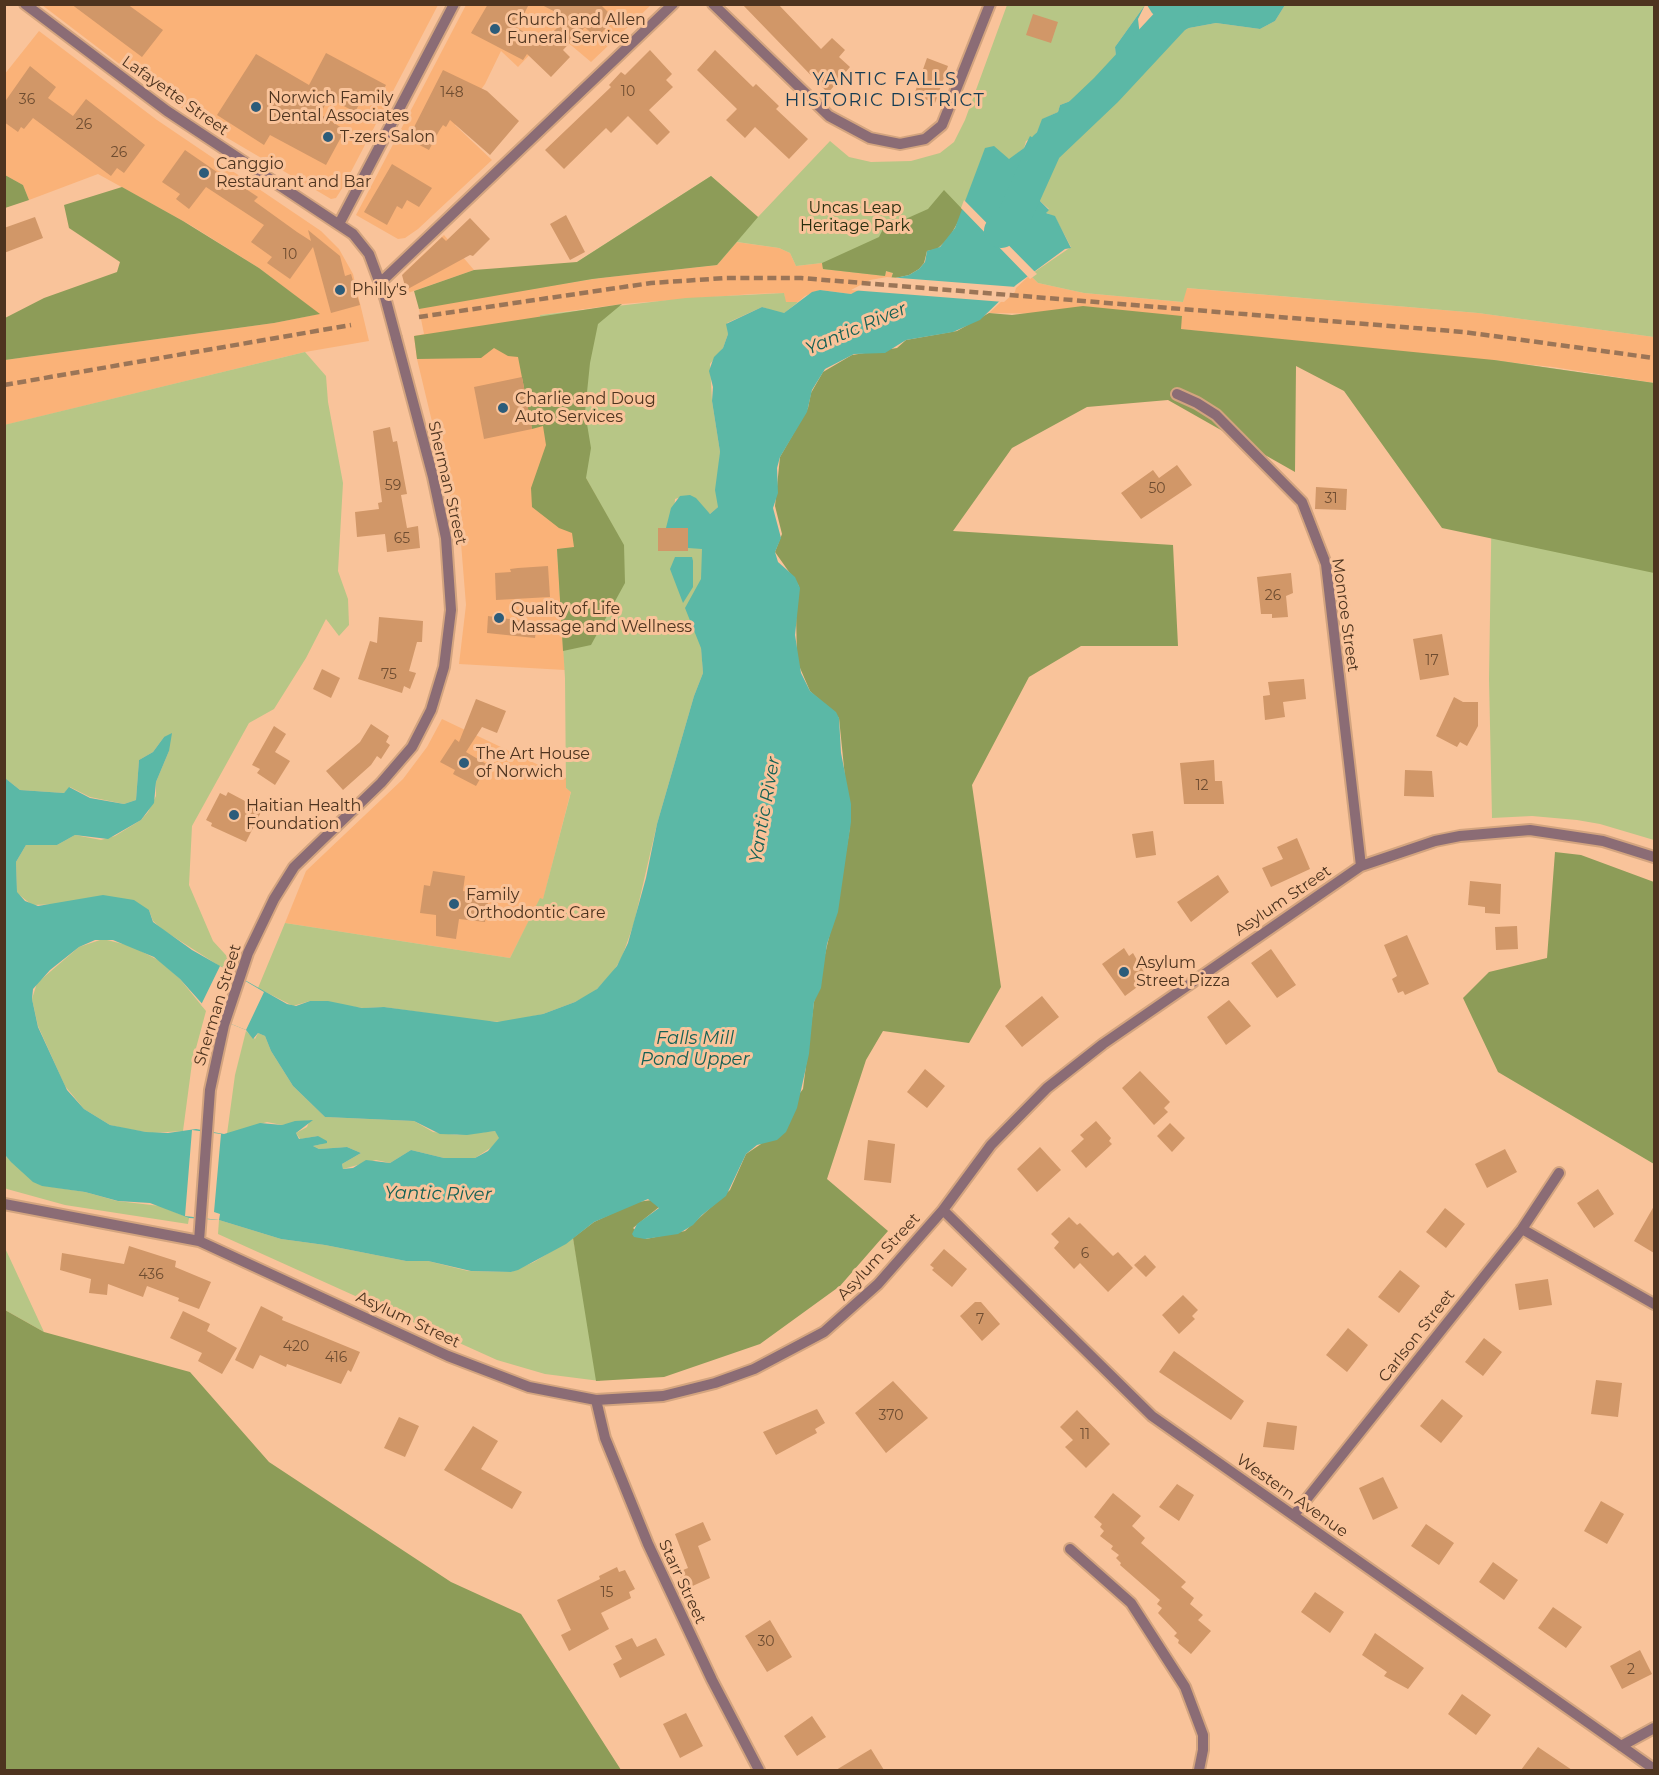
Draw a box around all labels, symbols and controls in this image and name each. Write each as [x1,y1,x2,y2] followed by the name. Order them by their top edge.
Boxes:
[507,10,646,48] place label: Church and Allen Funeral Service
[488,22,502,36] marker: Church and Allen Funeral Service
[118,52,232,140] street label: Lafayette Street
[785,69,985,112] district label: YANTIC FALLS HISTORIC DISTRICT
[621,84,635,100] house number: 10
[440,85,464,101] house number: 148
[268,88,409,126] place label: Norwich Family Dental Associates
[19,92,35,108] house number: 36
[249,100,263,114] marker: Norwich Family Dental Associates
[76,117,92,133] house number: 26
[340,127,435,147] place label: T-zers Salon
[321,130,335,144] marker: T-zers Salon
[111,145,127,161] house number: 26
[216,154,371,192] place label: Canggio Restaurant and Bar
[197,166,211,180] marker: Canggio Restaurant and Bar
[800,198,910,236] park label: Uncas Leap Heritage Park
[283,247,297,263] house number: 10
[352,280,407,300] place label: Philly's
[333,283,347,297] marker: Philly's
[802,298,910,360] water label: Yantic River
[515,389,656,427] place label: Charlie and Doug Auto Services
[496,401,510,415] marker: Charlie and Doug Auto Services
[423,419,471,547] street label: Sherman Street
[385,478,401,494] house number: 59
[1148,481,1166,497] house number: 50
[1325,491,1337,507] house number: 31
[394,531,410,547] house number: 65
[1328,557,1362,673] street label: Monroe Street
[1265,588,1281,604] house number: 26
[511,599,692,637] place label: Quality of Life Massage and Wellness
[492,611,506,625] marker: Quality of Life Massage and Wellness
[1425,653,1439,669] house number: 17
[381,667,397,683] house number: 75
[476,744,590,782] place label: The Art House of Norwich
[745,755,785,865] water label: Yantic River
[457,756,471,770] marker: The Art House of Norwich
[1195,778,1209,794] house number: 12
[246,796,361,834] place label: Haitian Health Foundation
[227,808,241,822] marker: Haitian Health Foundation
[1231,862,1335,940] street label: Asylum Street
[466,885,606,923] place label: Family Orthodontic Care
[447,897,461,911] marker: Family Orthodontic Care
[190,942,246,1068] street label: Sherman Street
[1136,953,1230,991] place label: Asylum Street Pizza
[1117,965,1131,979] marker: Asylum Street Pizza
[640,1028,750,1070] water label: Falls Mill Pond Upper
[384,1182,492,1206] water label: Yantic River
[834,1209,924,1305] street label: Asylum Street
[1081,1246,1089,1262] house number: 6
[138,1267,164,1283] house number: 436
[1375,1286,1459,1386] street label: Carlson Street
[353,1288,463,1352] street label: Asylum Street
[976,1312,984,1328] house number: 7
[283,1339,309,1355] house number: 420
[325,1350,347,1366] house number: 416
[879,1408,903,1424] house number: 370
[1080,1427,1090,1443] house number: 11
[1232,1450,1352,1542] street label: Western Avenue
[654,1537,710,1627] street label: Starr Street
[601,1585,613,1601] house number: 15
[757,1634,775,1650] house number: 30
[1627,1662,1635,1678] house number: 2

